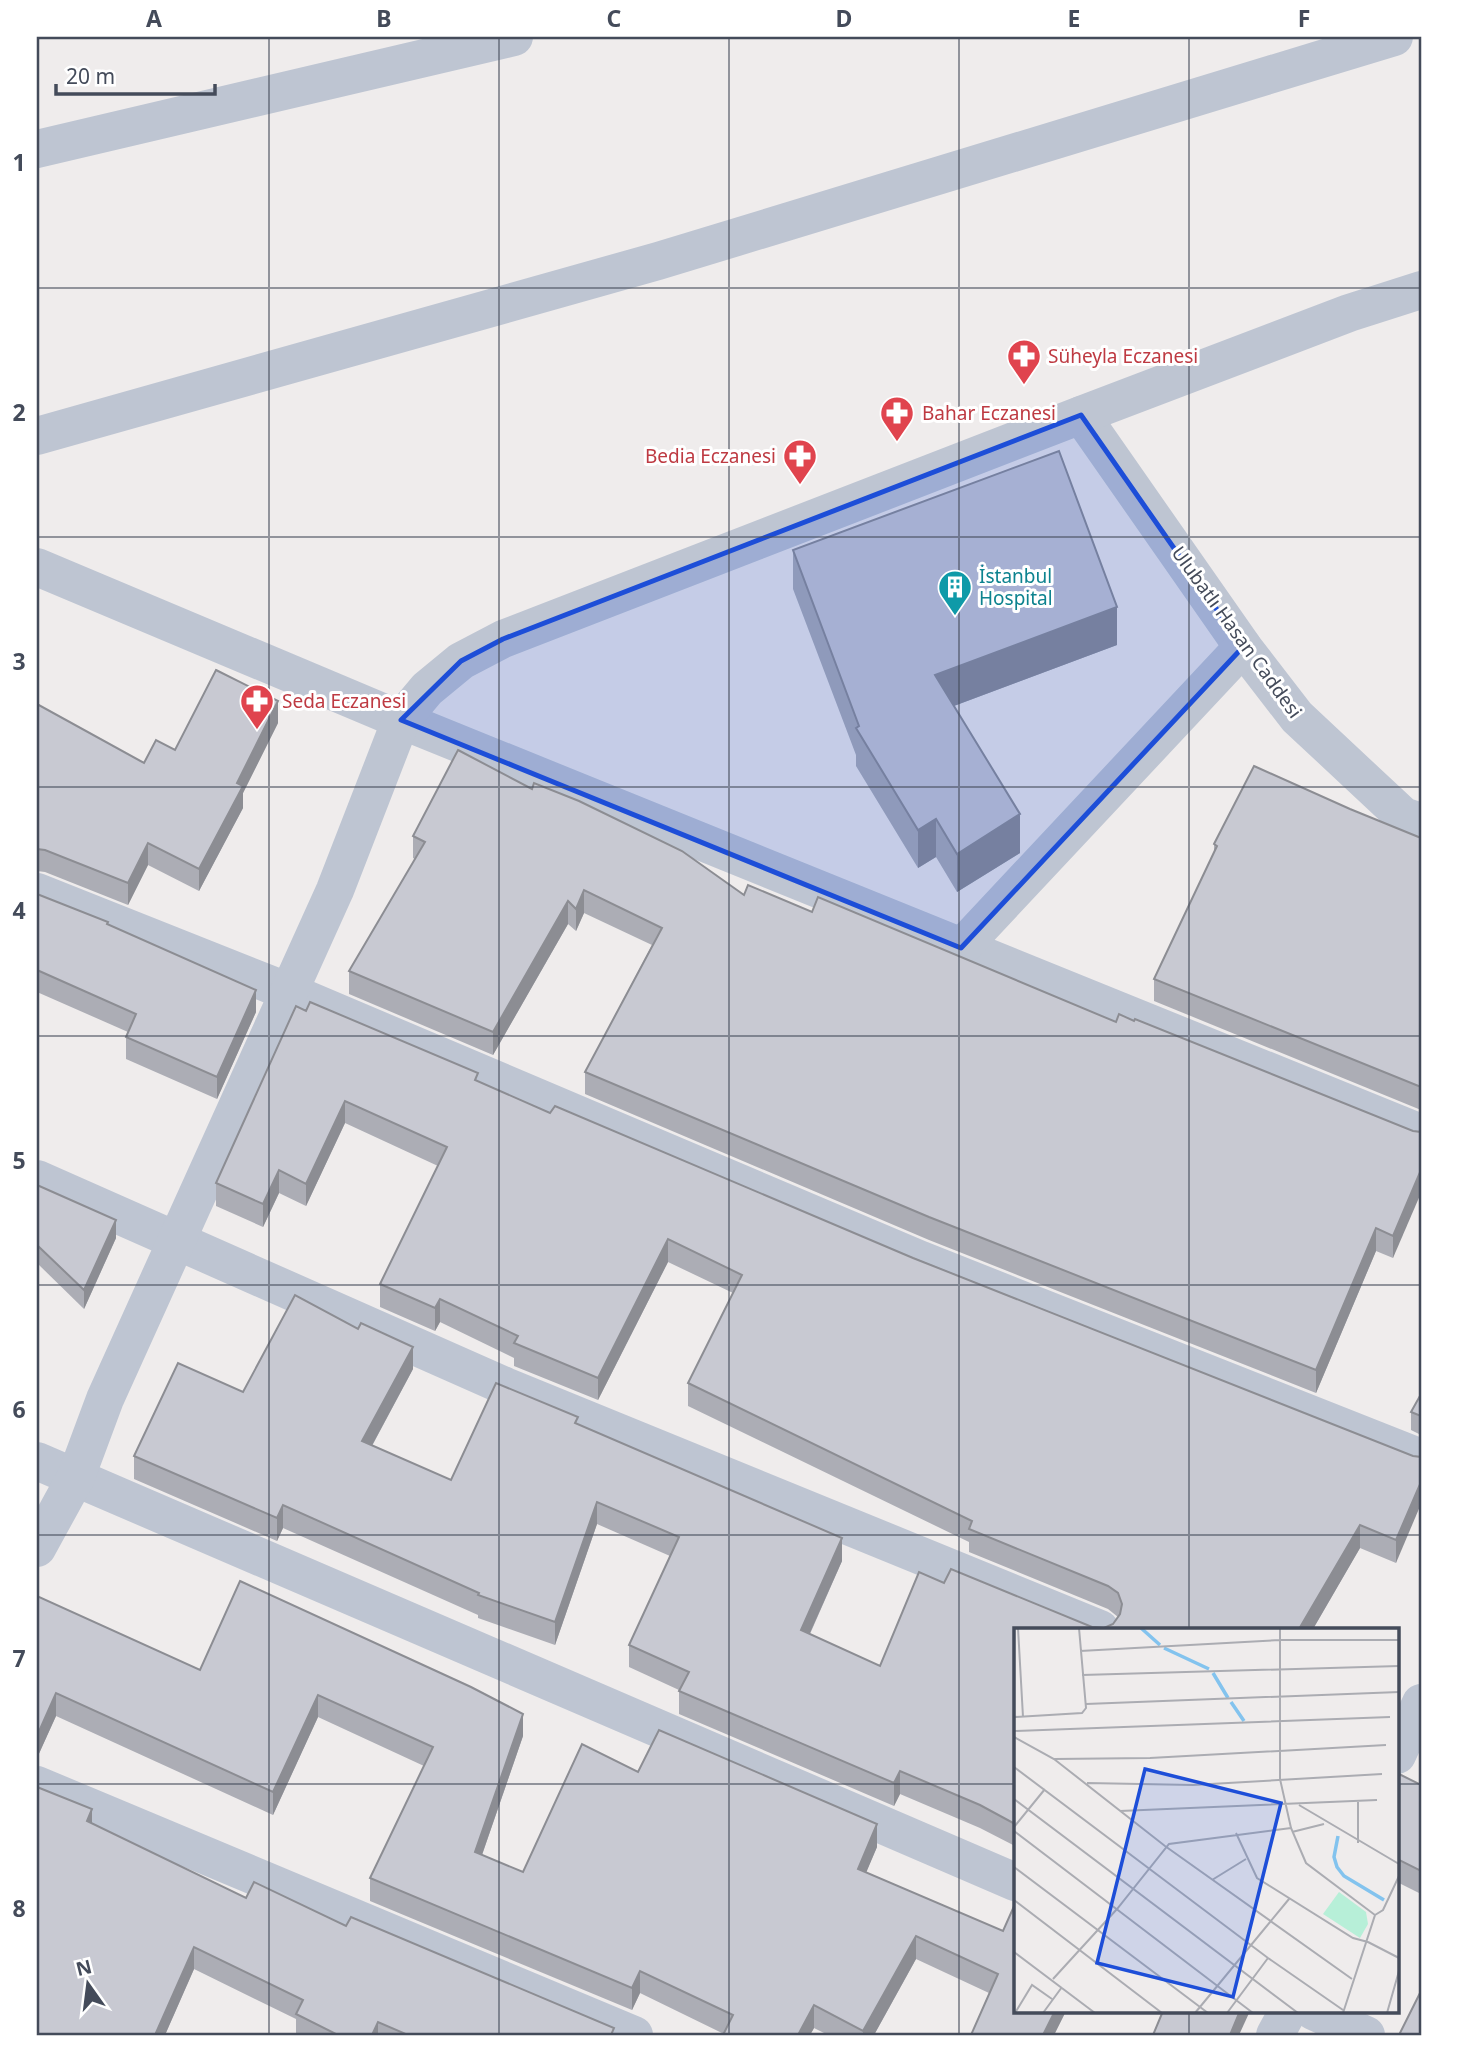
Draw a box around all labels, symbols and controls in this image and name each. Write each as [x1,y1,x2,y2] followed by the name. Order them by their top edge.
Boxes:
[146,2,162,34] text: A
[376,2,392,34] text: B
[607,2,622,34] text: C
[836,2,852,34] text: D
[1068,2,1080,34] text: E
[1298,2,1310,34] text: F
[56,52,215,96] scale bar
[66,62,115,90] text: 20 m
[12,146,26,178] text: 1
[1005,337,1043,386] pharmacy icon: Süheyla Eczanesi
[1048,343,1198,369] place label: Süheyla Eczanesi
[878,394,916,443] pharmacy icon: Bahar Eczanesi
[12,396,26,428] text: 2
[922,400,1056,426] place label: Bahar Eczanesi
[781,437,819,486] pharmacy icon: Bedia Eczanesi
[645,443,776,469] place label: Bedia Eczanesi
[1166,541,1308,723] street label: Ulubatlı Hasan Caddesi
[979,563,1053,611] place label: İstanbul Hospital
[936,568,974,617] building icon: İstanbul Hospital
[12,645,26,677] text: 3
[238,682,276,731] pharmacy icon: Seda Eczanesi
[282,688,406,714] place label: Seda Eczanesi
[12,894,26,926] text: 4
[12,1144,26,1176] text: 5
[12,1393,26,1425] text: 6
[1014,1628,1398,2012] inset map
[12,1642,26,1674] text: 7
[12,1892,26,1924] text: 8
[52,1950,122,2020] north arrow
[73,1953,95,1982] text: N

